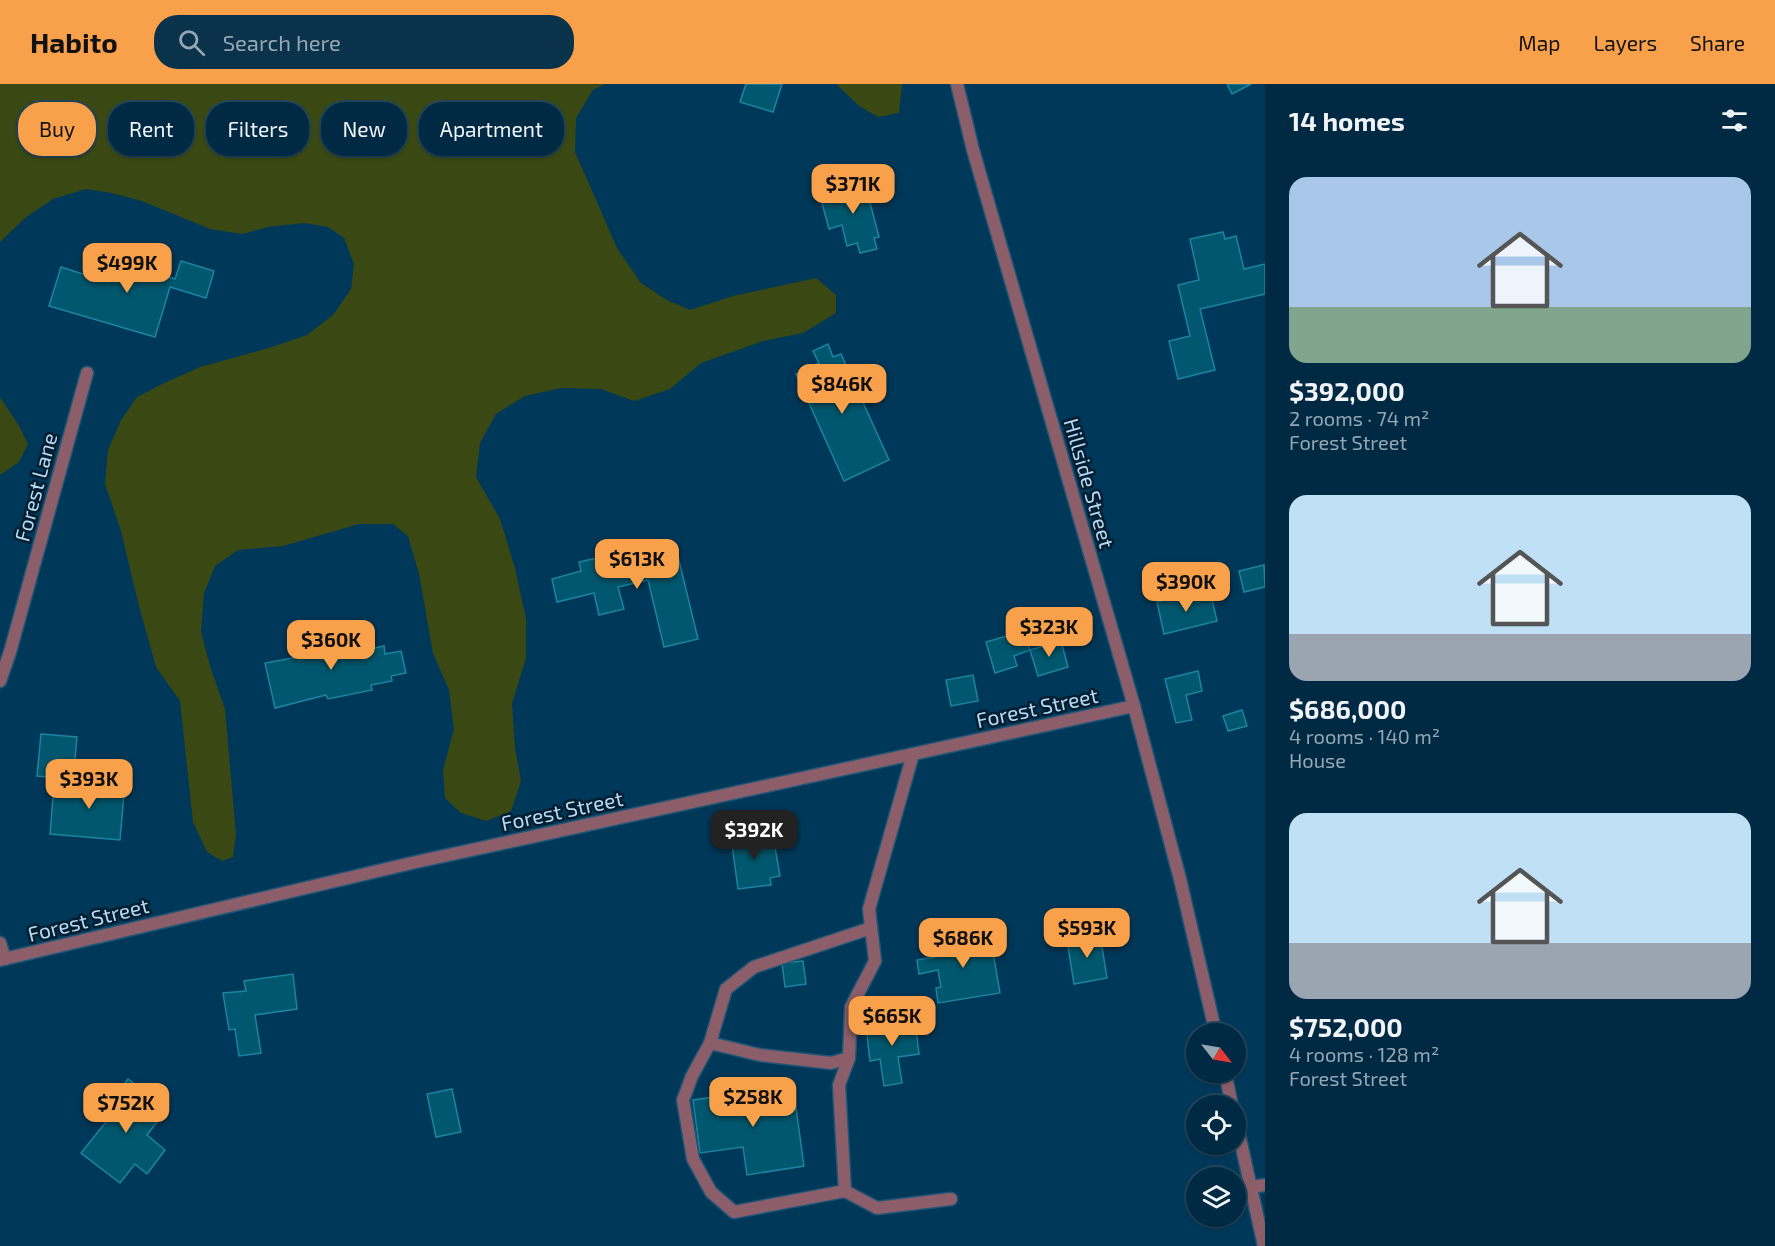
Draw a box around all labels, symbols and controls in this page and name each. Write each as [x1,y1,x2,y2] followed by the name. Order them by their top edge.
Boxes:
[154,15,574,69] search box
[30,25,118,59] text: Habito
[175,26,208,59] icon: search
[223,29,341,55] text: Search here
[1518,30,1560,55] text: Map
[1593,30,1657,55] text: Layers
[1690,30,1745,55] text: Share
[18,102,96,156] chip: Buy
[108,102,194,156] chip: Rent
[206,102,309,156] chip: Filters
[321,102,407,156] chip: New
[419,102,564,156] chip: Apartment
[1718,104,1751,137] icon: filters
[1289,105,1405,136] text: 14 homes
[811,164,895,215] pin: $371K
[826,171,880,195] text: $371K
[1466,216,1574,324] icon: home
[85,243,169,294] pin: $499K
[97,250,157,274] text: $499K
[800,364,884,415] pin: $846K
[811,371,873,395] text: $846K
[1289,375,1405,406] text: $392,000
[1289,406,1429,430] text: 2 rooms · 74 m²
[1060,415,1120,551] street label: Hillside Street
[8,430,62,544] street label: Forest Lane
[1289,430,1407,454] text: Forest Street
[1466,534,1574,642] icon: home
[595,539,679,590] pin: $613K
[609,546,665,570] text: $613K
[1144,562,1228,613] pin: $390K
[1156,569,1216,593] text: $390K
[1007,607,1091,658] pin: $323K
[1020,614,1078,638] text: $323K
[289,620,373,671] pin: $360K
[301,627,361,651] text: $360K
[974,682,1100,732] street label: Forest Street
[1289,693,1406,724] text: $686,000
[1289,724,1440,748] text: 4 rooms · 140 m²
[1289,748,1346,772] text: House
[47,759,131,810] pin: $393K
[60,766,118,790] text: $393K
[499,785,625,835] street label: Forest Street
[712,810,796,861] pin: $392K
[724,817,784,841] text: $392K
[1466,852,1574,960] icon: home
[25,892,151,946] street label: Forest Street
[1045,908,1129,959] pin: $593K
[1058,915,1116,939] text: $593K
[921,918,1005,969] pin: $686K
[933,925,993,949] text: $686K
[850,996,934,1047] pin: $665K
[863,1003,921,1027] text: $665K
[1289,1011,1403,1042] text: $752,000
[1186,1023,1246,1083] north arrow
[1186,1023,1246,1227] map controls
[1289,1042,1439,1066] text: 4 rooms · 128 m²
[1289,1066,1407,1090] text: Forest Street
[711,1077,795,1128] pin: $258K
[84,1083,168,1134] pin: $752K
[723,1084,783,1108] text: $258K
[97,1090,155,1114] text: $752K
[1186,1095,1246,1155] button: locate
[1186,1167,1246,1227] button: layers

